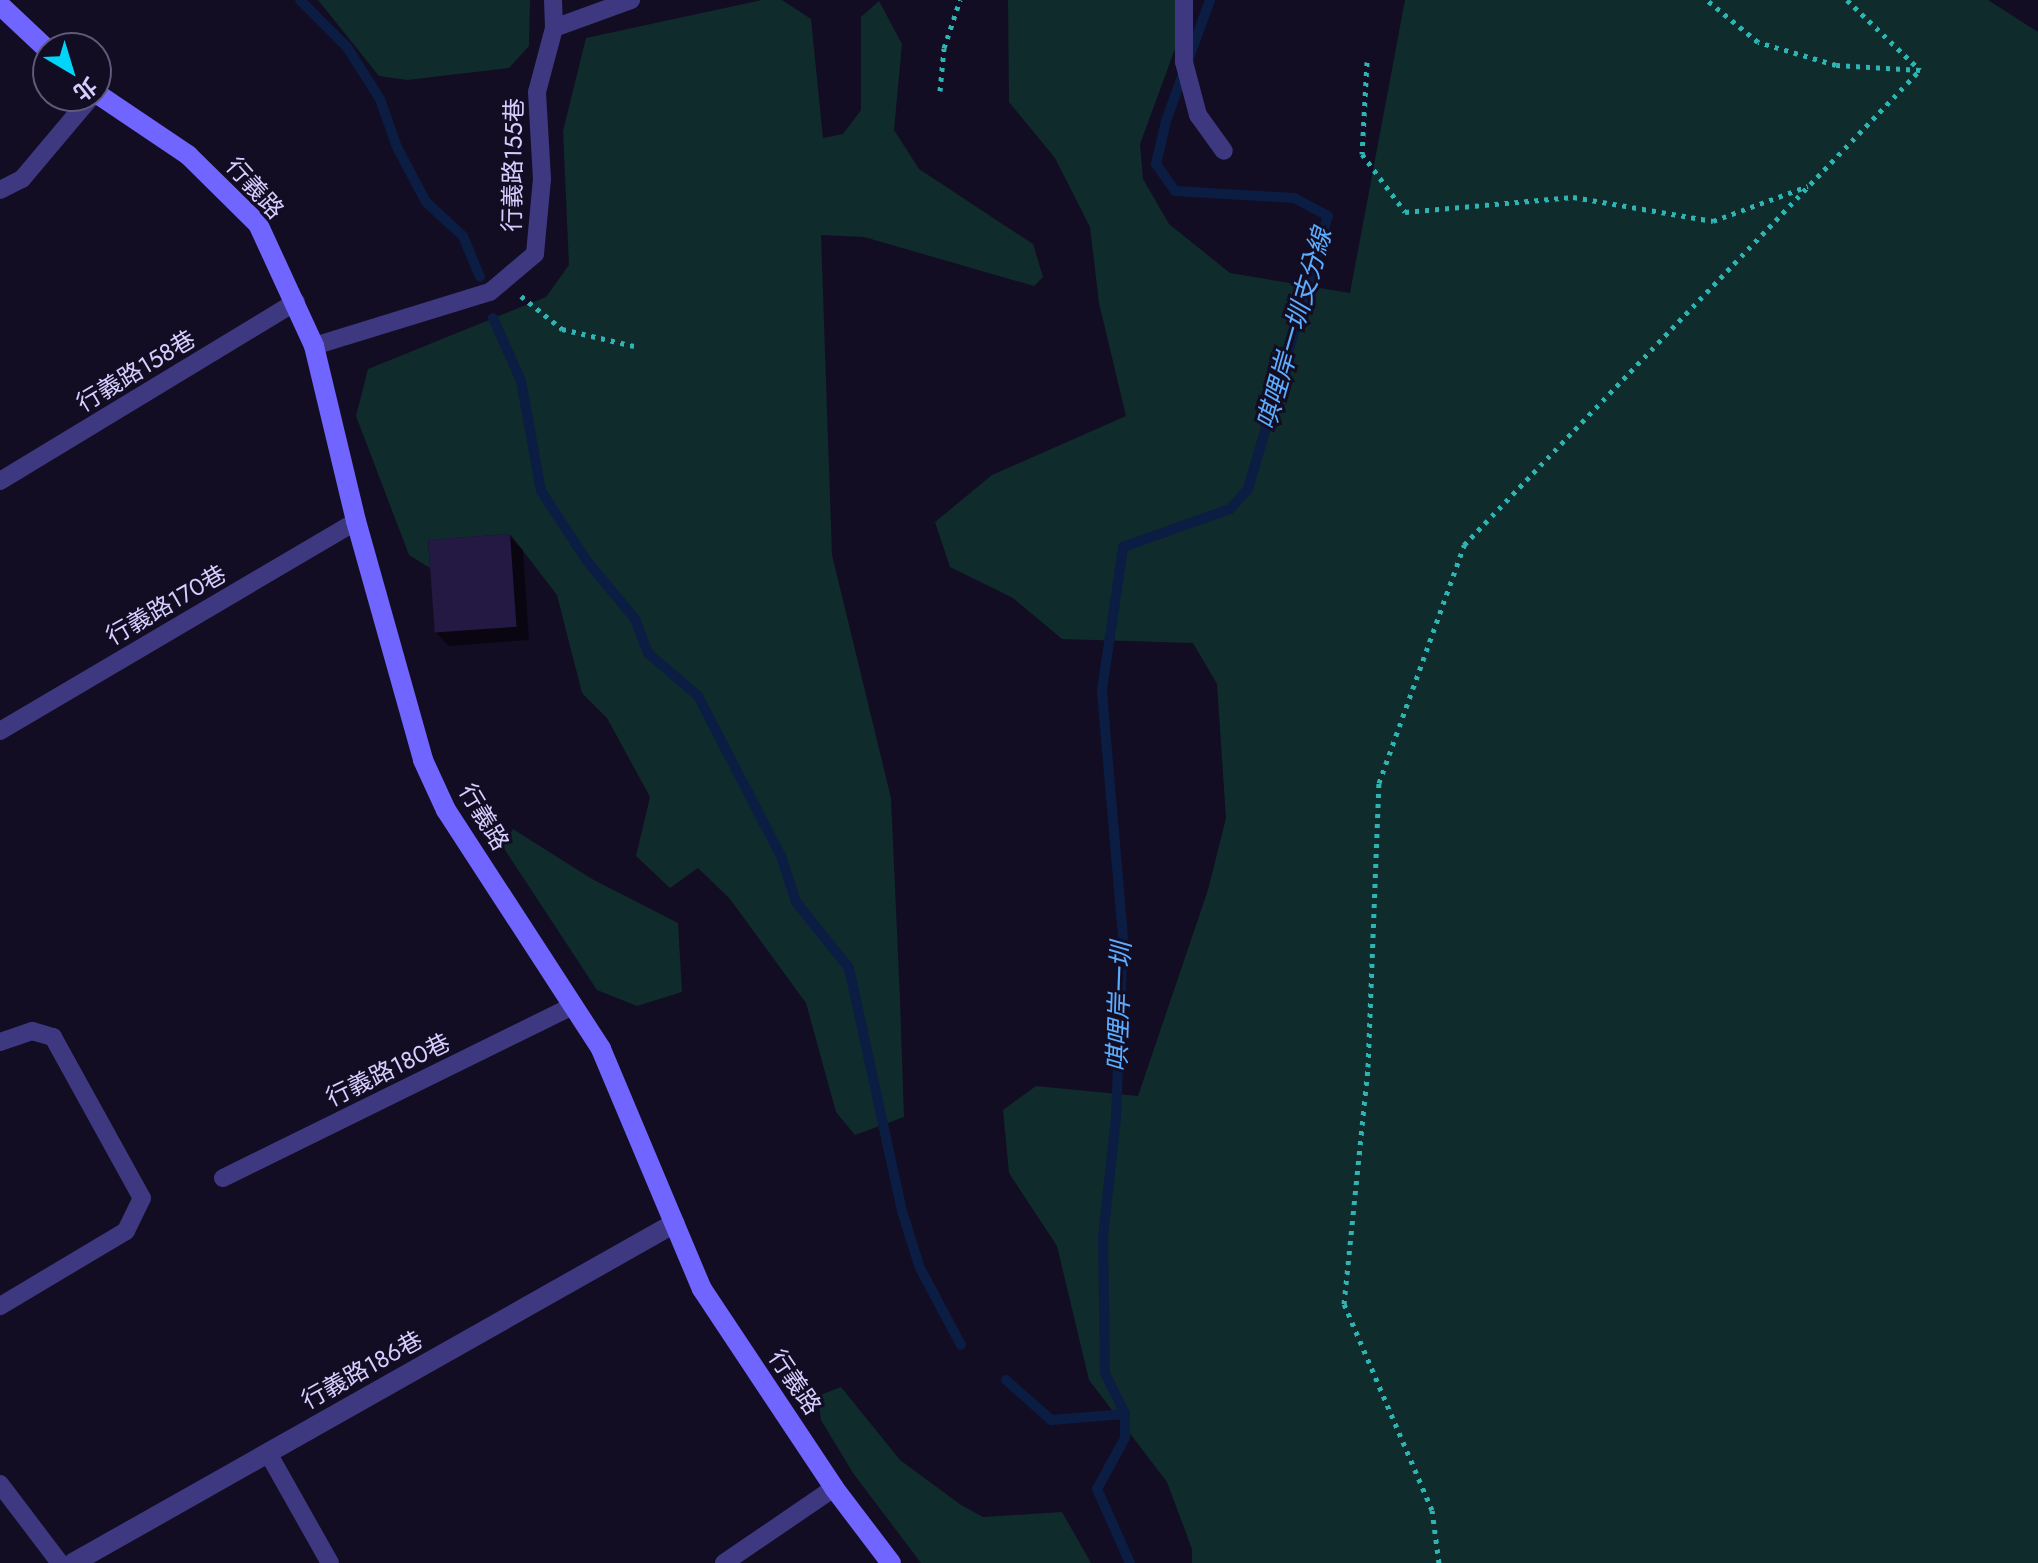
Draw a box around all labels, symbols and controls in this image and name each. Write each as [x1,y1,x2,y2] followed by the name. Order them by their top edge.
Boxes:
[32,32,112,112] north arrow
[67,70,104,109] text: 北
[497,98,529,232] street label: 行義路155巷
[220,152,290,224] street label: 行義路
[1251,225,1339,433] water label: 唭哩岸一圳支分線
[71,324,201,418] street label: 行義路158巷
[101,559,231,651] street label: 行義路170巷
[453,779,515,855] street label: 行義路
[1102,941,1138,1073] water label: 唭哩岸一圳
[321,1028,455,1112] street label: 行義路180巷
[297,1325,427,1415] street label: 行義路186巷
[763,1344,827,1420] street label: 行義路

